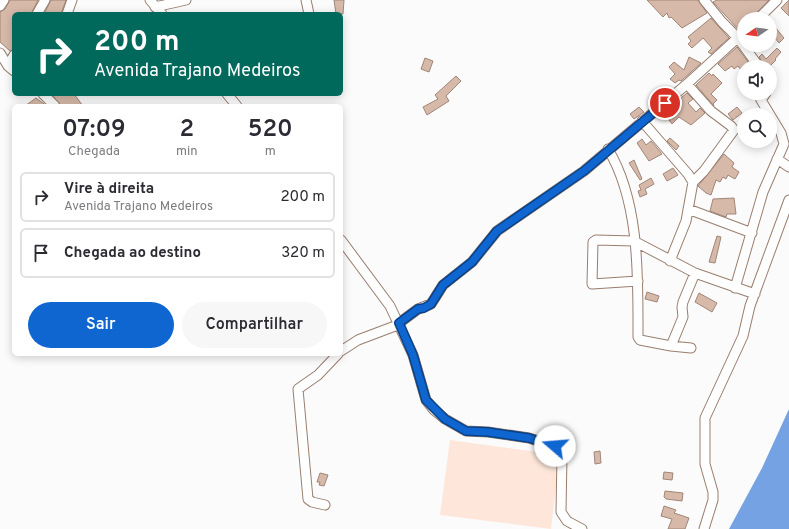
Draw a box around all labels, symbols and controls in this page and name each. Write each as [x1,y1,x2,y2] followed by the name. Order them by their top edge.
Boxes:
[737,12,777,52] north arrow
[737,12,777,148] map controls
[94,25,180,61] text: 200 m
[28,28,80,80] icon: right
[94,60,300,83] text: Avenida Trajano Medeiros
[737,60,777,100] button: sound
[648,86,682,120] pin
[654,92,676,114] icon: arrive
[737,108,777,148] button: search
[62,115,126,145] text: 07:09
[179,115,194,145] text: 2
[248,115,293,145] text: 520
[68,144,120,160] text: Chegada
[176,144,198,160] text: min
[265,144,276,160] text: m
[64,180,154,199] text: Vire à direita
[30,186,52,208] icon: right
[280,188,325,207] text: 200 m
[64,199,213,215] text: Avenida Trajano Medeiros
[30,242,52,264] icon: arrive
[64,244,201,263] text: Chegada ao destino
[281,244,325,263] text: 320 m
[28,302,174,348] button: Sair
[182,302,327,348] button: Compartilhar
[534,425,576,467] position arrow

